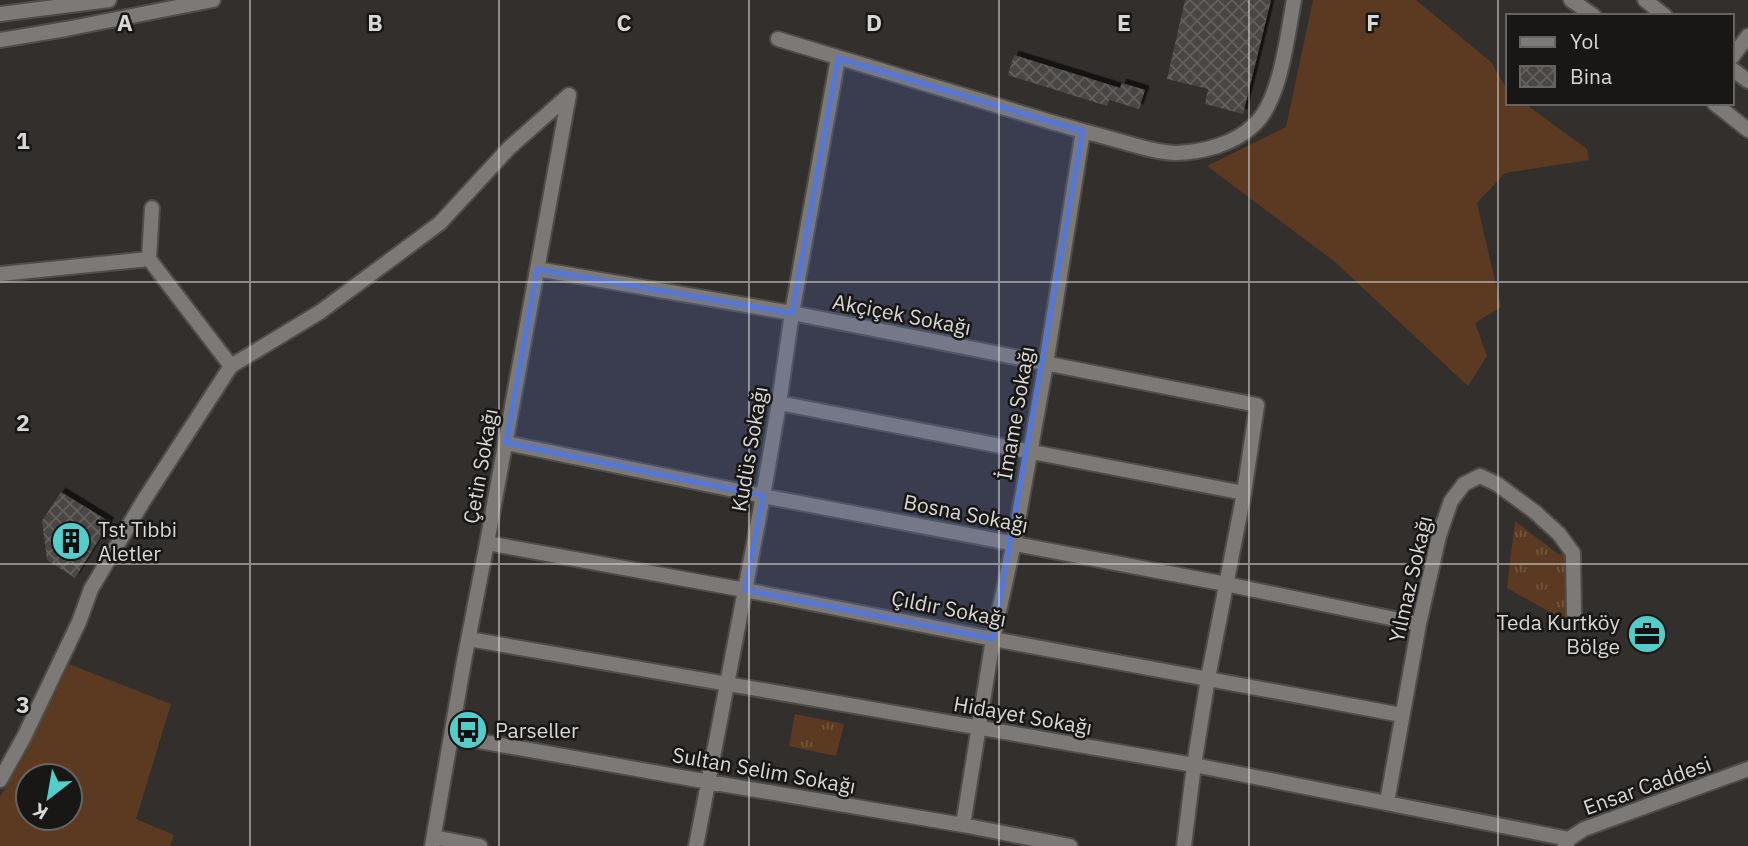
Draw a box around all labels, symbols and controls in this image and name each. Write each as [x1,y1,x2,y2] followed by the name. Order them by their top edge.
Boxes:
[117,7,133,37] text: A
[367,7,383,37] text: B
[617,7,632,37] text: C
[866,7,882,37] text: D
[1117,7,1131,37] text: E
[1366,7,1380,37] text: F
[1506,14,1734,105] legend
[1570,27,1599,55] text: Yol
[1570,62,1612,90] text: Bina
[16,125,30,155] text: 1
[830,287,974,341] street label: Akçiçek Sokağı
[989,344,1041,482] street label: İmame Sokağı
[724,384,774,514] street label: Kudüs Sokağı
[456,406,504,526] street label: Çetin Sokağı
[16,407,30,437] text: 2
[901,487,1031,539] street label: Bosna Sokağı
[1382,513,1438,645] street label: Yılmaz Sokağı
[98,515,177,567] place label: Tst Tıbbi Aletler
[50,520,92,562] building icon: Tst Tıbbi Aletler
[889,583,1009,633] street label: Çıldır Sokağı
[1496,608,1621,660] place label: Teda Kurtköy Bölge
[1626,613,1668,655] office icon: Teda Kurtköy Bölge
[16,689,30,719] text: 3
[952,689,1094,741] street label: Hidayet Sokağı
[447,709,489,751] bus stop icon: Parseller
[495,716,579,744] place label: Parseller
[670,740,858,800] street label: Sultan Selim Sokağı
[1579,749,1715,821] street label: Ensar Caddesi
[14,762,84,832] north arrow
[28,798,52,825] text: K

